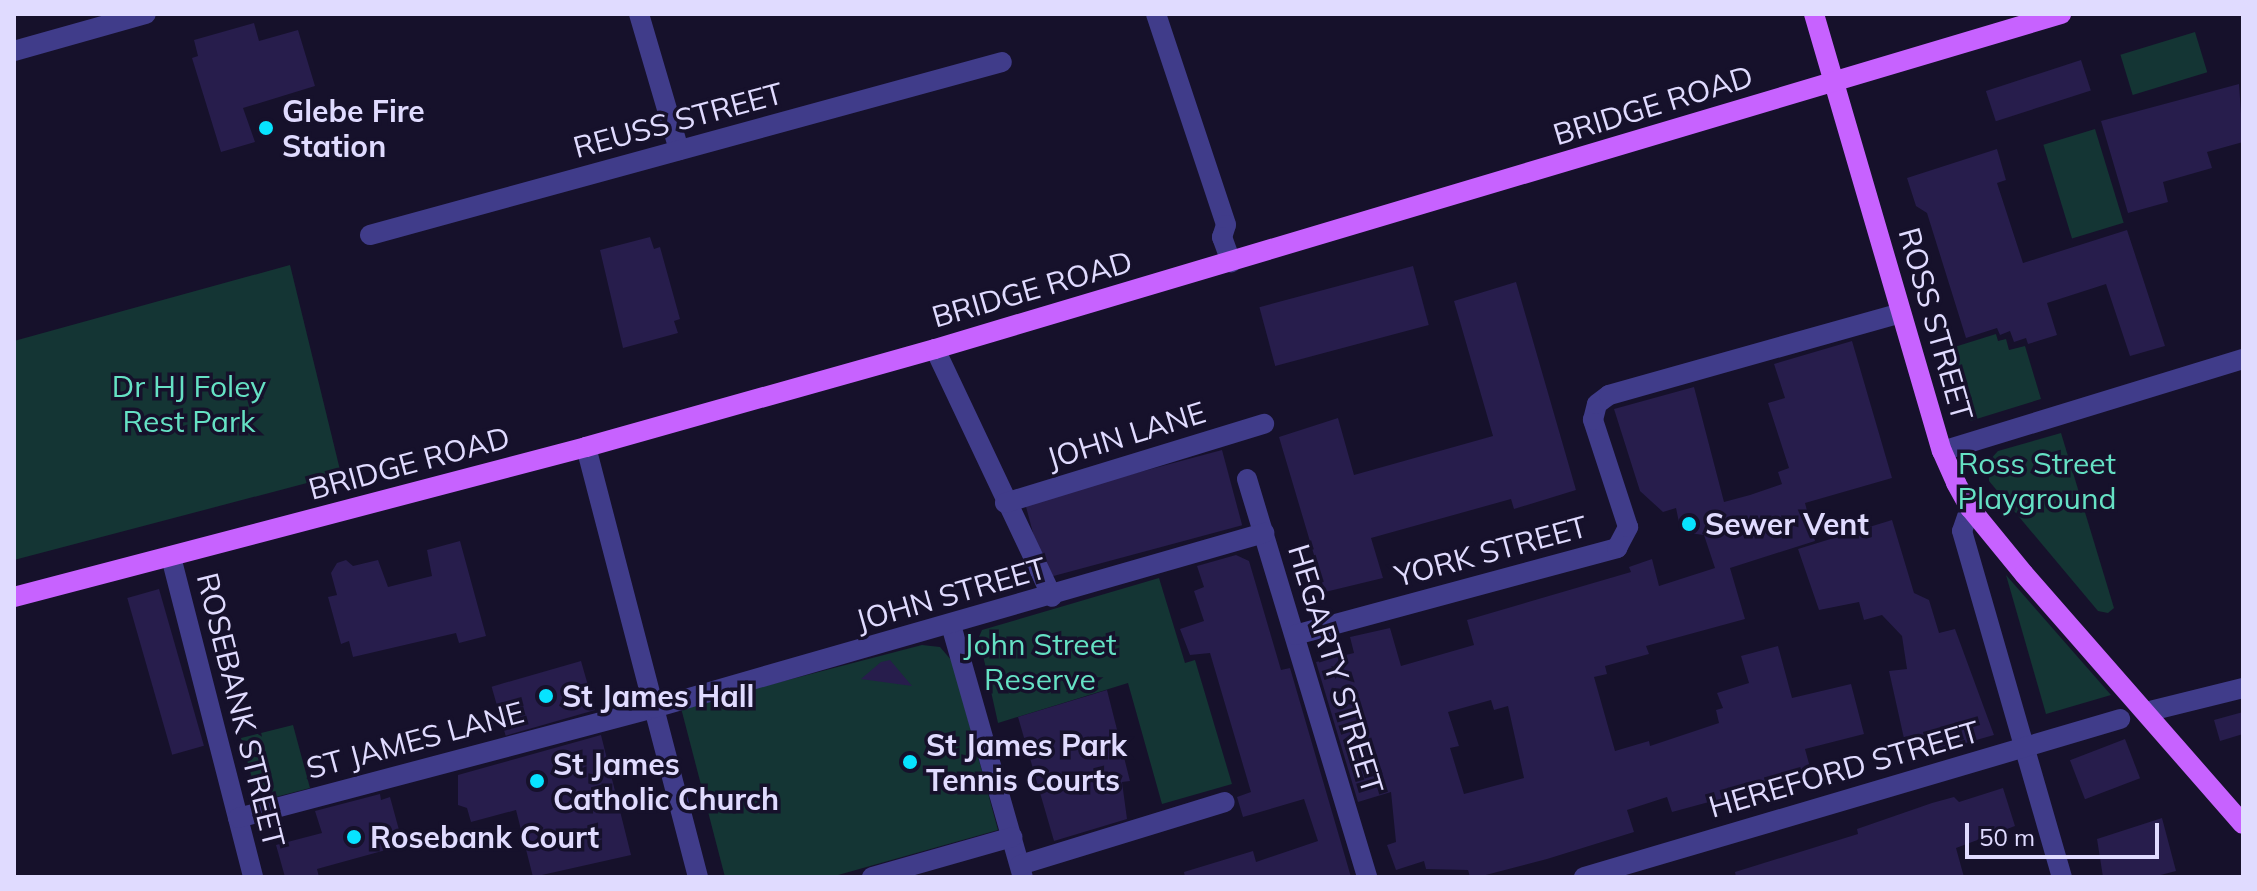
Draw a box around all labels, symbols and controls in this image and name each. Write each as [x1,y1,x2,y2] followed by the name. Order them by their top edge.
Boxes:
[1549,58,1757,152] street label: BRIDGE ROAD
[569,75,787,165] street label: REUSS STREET
[282,93,425,164] place label: Glebe Fire Station
[257,119,275,137] marker: Glebe Fire Station
[1891,223,1981,425] street label: ROSS STREET
[928,243,1136,335] street label: BRIDGE ROAD
[112,368,266,438] park label: Dr HJ Foley Rest Park
[1042,394,1210,476] street label: JOHN LANE
[305,419,513,507] street label: BRIDGE ROAD
[1957,445,2117,516] park label: Ross Street Playground
[1705,506,1869,542] place label: Sewer Vent
[1391,508,1591,594] street label: YORK STREET
[1680,515,1698,533] marker: Sewer Vent
[1281,540,1391,798] street label: HEGARTY STREET
[852,550,1050,638] street label: JOHN STREET
[189,569,293,851] street label: ROSEBANK STREET
[964,626,1116,696] park label: John Street Reserve
[562,678,754,714] place label: St James Hall
[537,687,555,705] marker: St James Hall
[302,694,528,786] street label: ST JAMES LANE
[1705,713,1983,825] street label: HEREFORD STREET
[926,727,1127,798] place label: St James Park Tennis Courts
[553,746,779,816] place label: St James Catholic Church
[901,753,919,771] marker: St James Park Tennis Courts
[528,772,546,790] marker: St James Catholic Church
[1969,807,2163,857] scale bar
[370,819,599,855] place label: Rosebank Court
[1979,822,2035,852] text: 50 m
[345,828,363,846] marker: Rosebank Court

